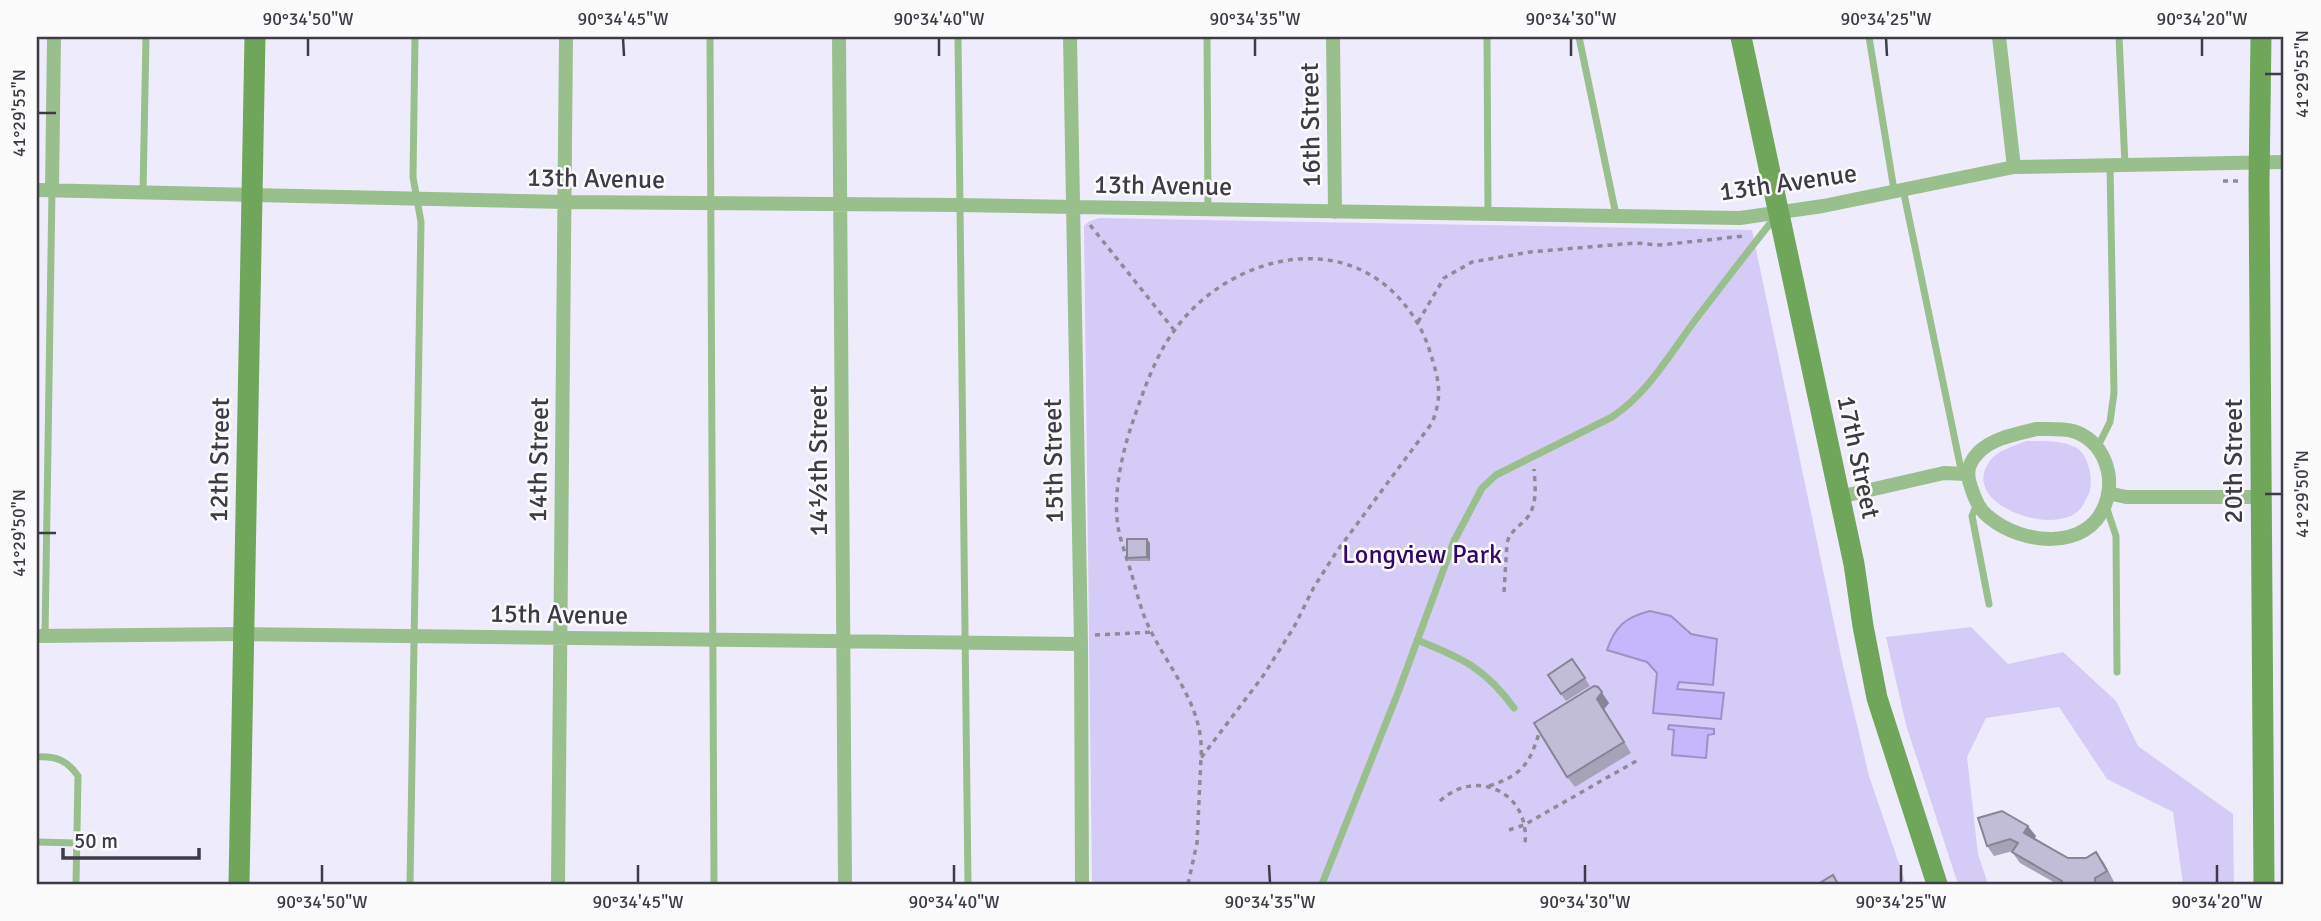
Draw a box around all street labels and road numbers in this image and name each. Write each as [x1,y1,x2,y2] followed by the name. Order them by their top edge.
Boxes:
[1294,62,1328,188] street label: 16th Street
[1717,158,1859,208] street label: 13th Avenue
[527,162,665,196] street label: 13th Avenue
[1094,169,1232,203] street label: 13th Avenue
[803,385,835,537] street label: 14½th Street
[1829,393,1887,522] street label: 17th Street
[203,397,237,523] street label: 12th Street
[522,397,556,523] street label: 14th Street
[1037,398,1071,524] street label: 15th Street
[2218,399,2250,523] street label: 20th Street
[490,598,628,632] street label: 15th Avenue

